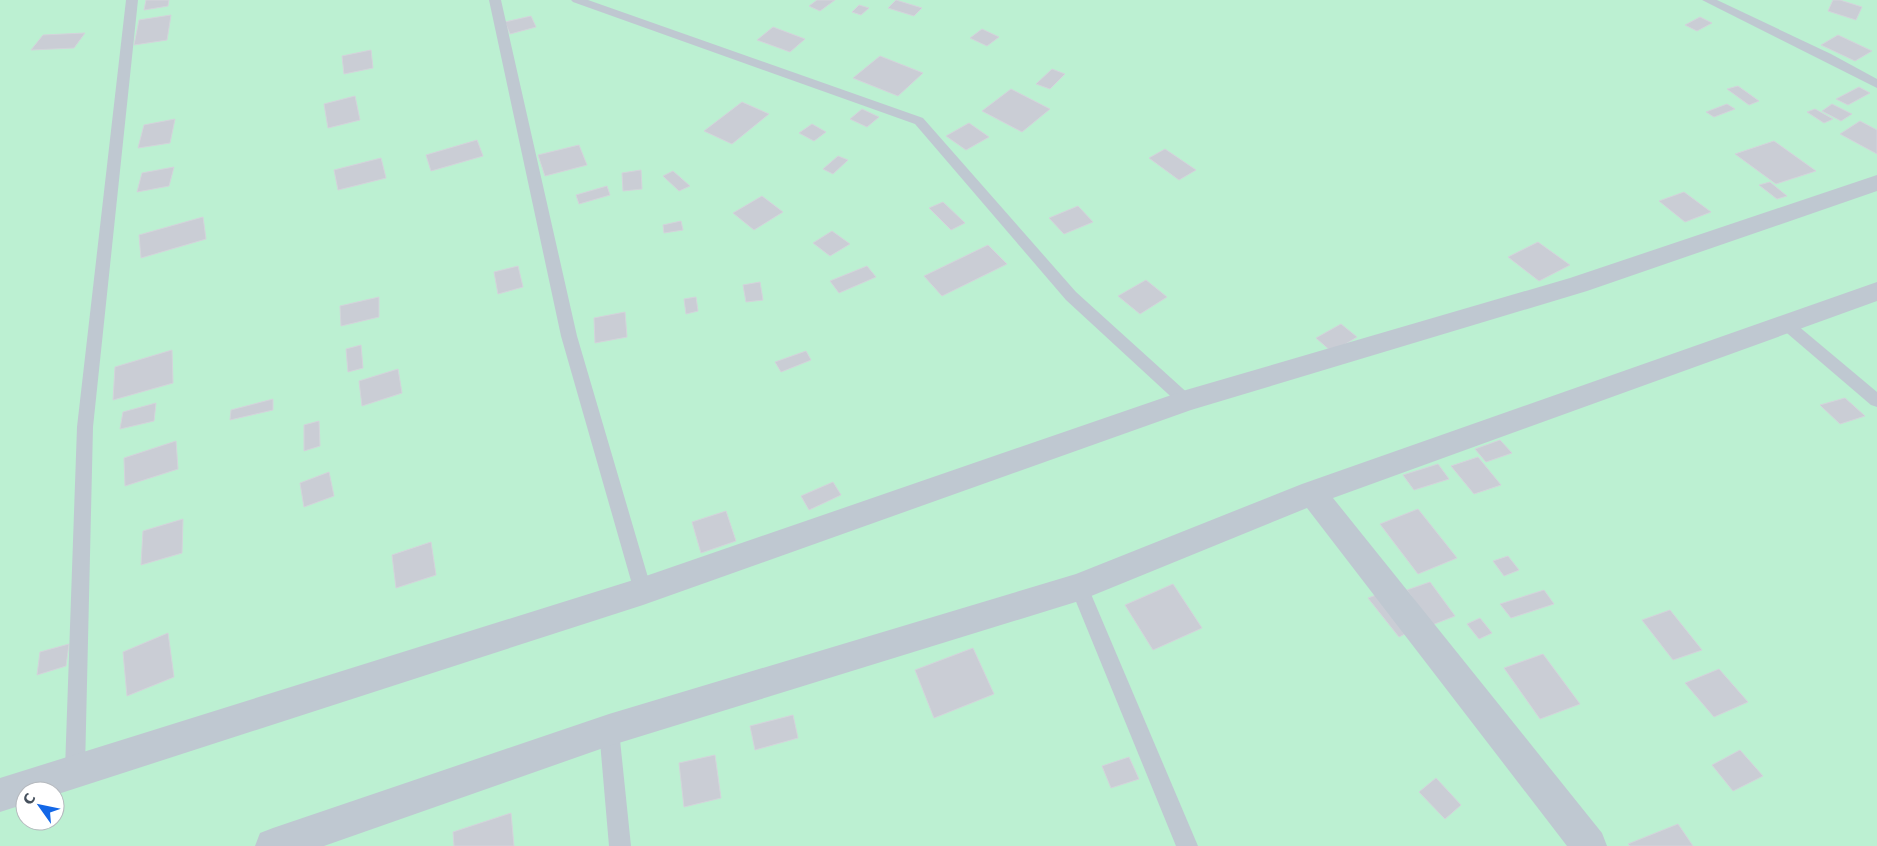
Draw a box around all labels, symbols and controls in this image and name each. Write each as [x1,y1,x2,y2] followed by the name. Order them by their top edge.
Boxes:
[15,781,65,831] north arrow
[20,790,39,808] text: С

